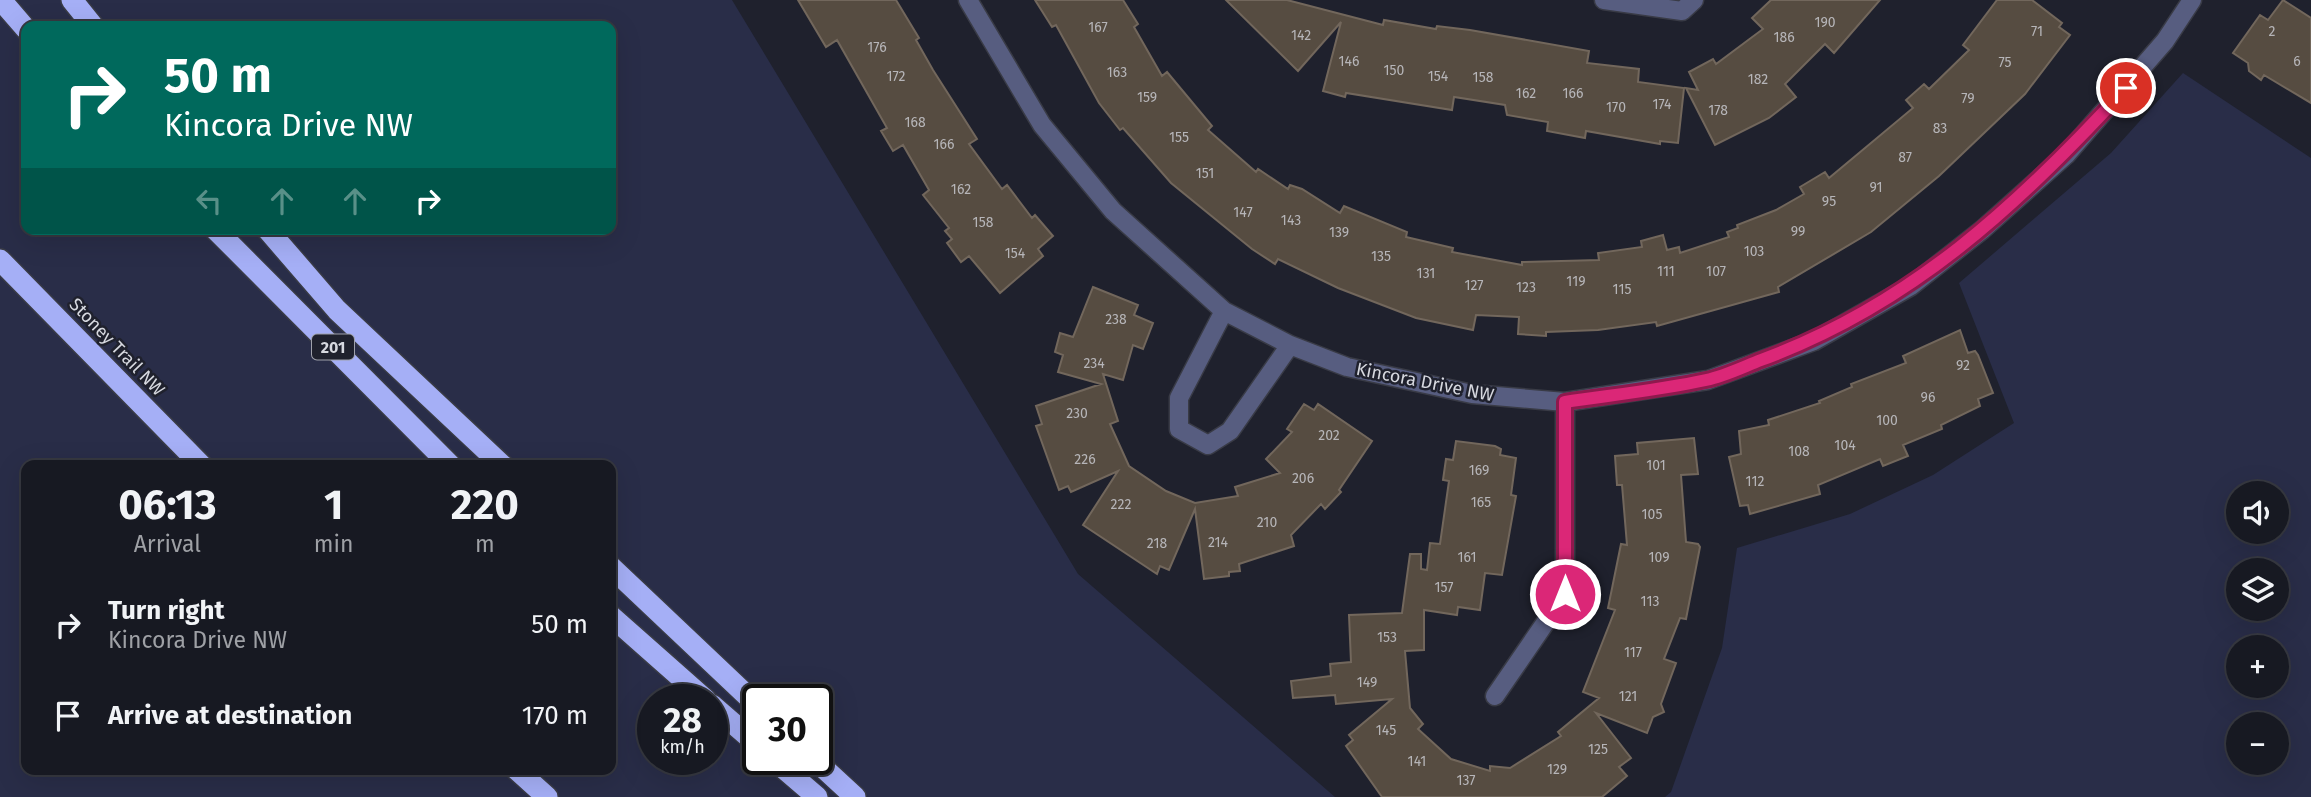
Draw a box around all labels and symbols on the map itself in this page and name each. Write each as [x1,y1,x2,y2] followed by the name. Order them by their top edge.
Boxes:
[1814,14,1836,31] house number: 190
[1088,19,1108,36] house number: 167
[2031,23,2043,40] house number: 71
[2269,23,2276,40] house number: 2
[1291,27,1311,44] house number: 142
[1773,29,1795,46] house number: 186
[867,39,887,56] house number: 176
[1339,53,1359,70] house number: 146
[2293,53,2301,70] house number: 6
[1998,54,2012,71] house number: 75
[2096,58,2156,118] pin
[1384,62,1405,79] house number: 150
[1107,64,1127,81] house number: 163
[887,68,906,85] house number: 172
[1428,68,1449,85] house number: 154
[1473,69,1494,86] house number: 158
[1748,71,1768,88] house number: 182
[1516,85,1536,102] house number: 162
[1563,85,1584,102] house number: 166
[1137,89,1157,106] house number: 159
[1961,90,1975,107] house number: 79
[1652,96,1672,113] house number: 174
[1606,99,1626,116] house number: 170
[1708,102,1728,119] house number: 178
[904,114,926,131] house number: 168
[1933,120,1947,137] house number: 83
[1169,129,1189,146] house number: 155
[934,136,955,153] house number: 166
[1898,149,1912,166] house number: 87
[1196,165,1214,182] house number: 151
[1869,179,1883,196] house number: 91
[951,181,971,198] house number: 162
[1822,193,1836,210] house number: 95
[1233,204,1253,221] house number: 147
[1281,212,1301,229] house number: 143
[973,214,994,231] house number: 158
[1791,223,1805,240] house number: 99
[1329,224,1349,241] house number: 139
[1744,243,1764,260] house number: 103
[1005,245,1026,262] house number: 154
[1371,248,1391,265] house number: 135
[1657,263,1675,280] house number: 111
[1706,263,1726,280] house number: 107
[1417,265,1435,282] house number: 131
[1566,273,1586,290] house number: 119
[1464,277,1484,294] house number: 127
[1516,279,1536,296] house number: 123
[1613,281,1631,298] house number: 115
[65,293,169,401] street label: Stoney Trail NW
[1105,311,1127,328] house number: 238
[312,334,354,360] road number: 201
[1083,355,1105,372] house number: 234
[1956,357,1970,374] house number: 92
[1354,358,1496,406] street label: Kincora Drive NW
[1921,389,1935,406] house number: 96
[1066,405,1088,422] house number: 230
[1876,412,1898,429] house number: 100
[1318,427,1340,444] house number: 202
[1834,437,1856,454] house number: 104
[1788,443,1810,460] house number: 108
[1074,451,1096,468] house number: 226
[1646,457,1666,474] house number: 101
[1469,462,1489,479] house number: 169
[1292,470,1314,487] house number: 206
[1746,473,1764,490] house number: 112
[1471,494,1491,511] house number: 165
[1111,496,1131,513] house number: 222
[1642,506,1662,523] house number: 105
[1257,514,1277,531] house number: 210
[1208,534,1229,551] house number: 214
[1147,535,1167,552] house number: 218
[1458,549,1476,566] house number: 161
[1648,549,1670,566] house number: 109
[1528,557,1602,631] position arrow
[1435,579,1453,596] house number: 157
[1641,593,1659,610] house number: 113
[1377,629,1397,646] house number: 153
[1624,644,1642,661] house number: 117
[1357,674,1377,691] house number: 149
[742,684,833,775] speed limit sign: 30
[1619,688,1637,705] house number: 121
[1376,722,1396,739] house number: 145
[1588,741,1608,758] house number: 125
[1408,753,1426,770] house number: 141
[1547,761,1567,778] house number: 129
[1456,772,1476,789] house number: 137

